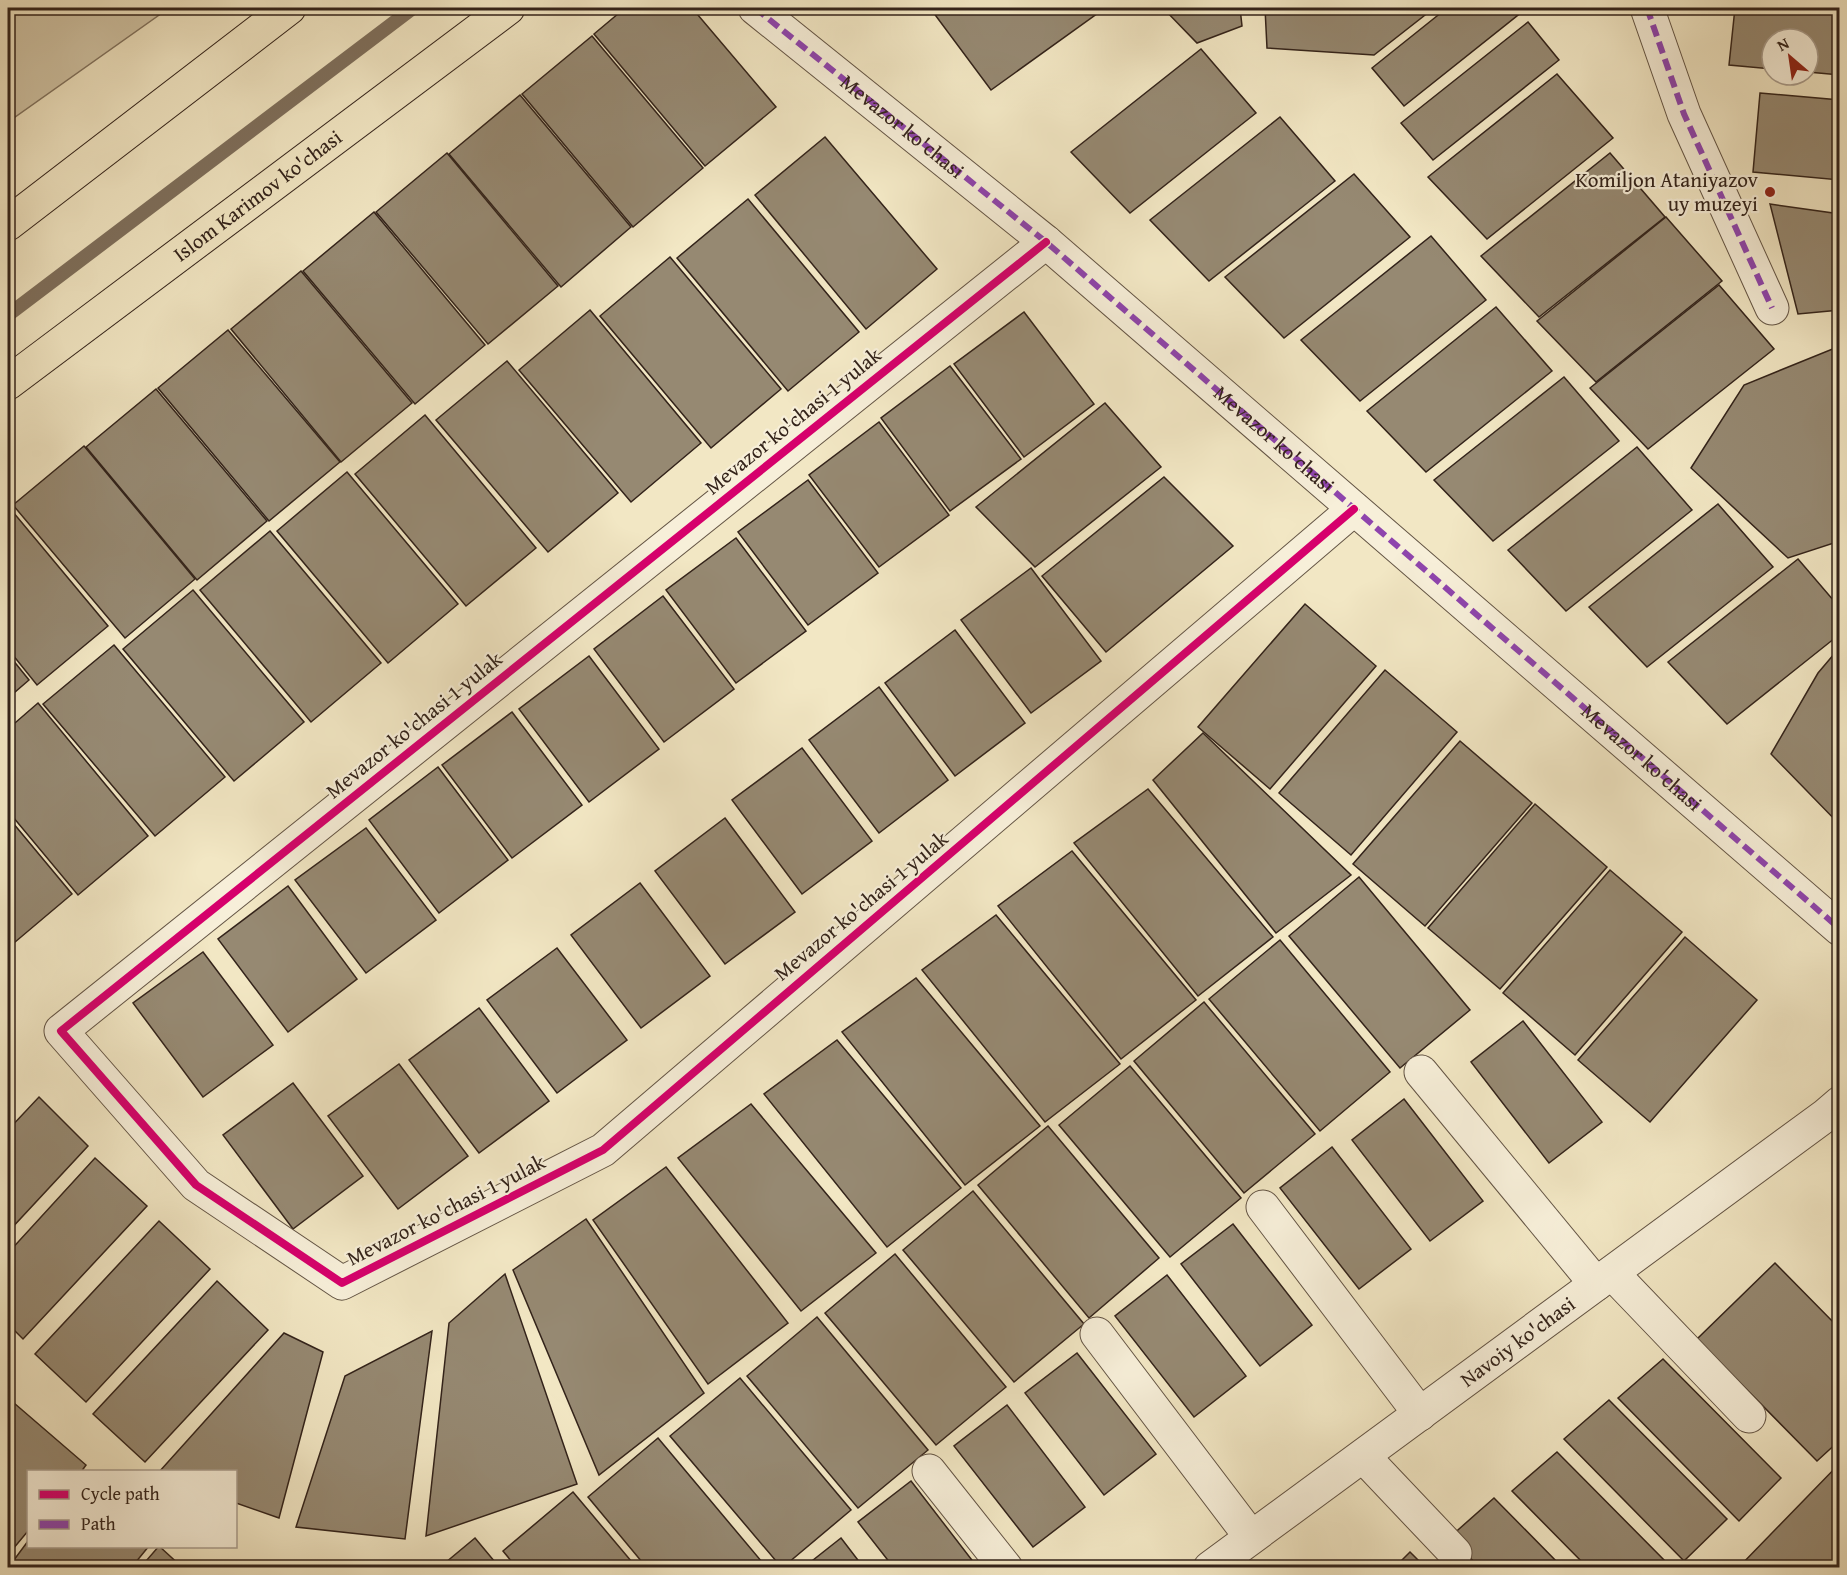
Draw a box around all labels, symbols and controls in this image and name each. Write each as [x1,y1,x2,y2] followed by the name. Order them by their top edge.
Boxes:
[1760,27,1820,87] north arrow
[1772,31,1793,57] text: N
[834,66,971,186] street label: Mevazor ko'chasi
[166,122,348,269] street label: Islom Karimov ko'chasi
[1575,164,1759,219] place label: Komiljon Ataniyazov uy muzeyi
[1763,185,1777,199] marker: Komiljon Ataniyazov uy muzeyi
[698,339,888,502] street label: Mevazor ko'chasi 1 yulak
[1207,378,1342,500] street label: Mevazor ko'chasi
[319,643,509,806] street label: Mevazor ko'chasi 1 yulak
[1574,696,1709,818] street label: Mevazor ko'chasi
[767,823,955,988] street label: Mevazor ko'chasi 1 yulak
[341,1146,551,1273] street label: Mevazor ko'chasi 1 yulak
[1453,1288,1582,1394] street label: Navoiy ko'chasi
[27,1470,237,1548] legend
[81,1480,160,1507] text: Cycle path
[81,1510,116,1537] text: Path

